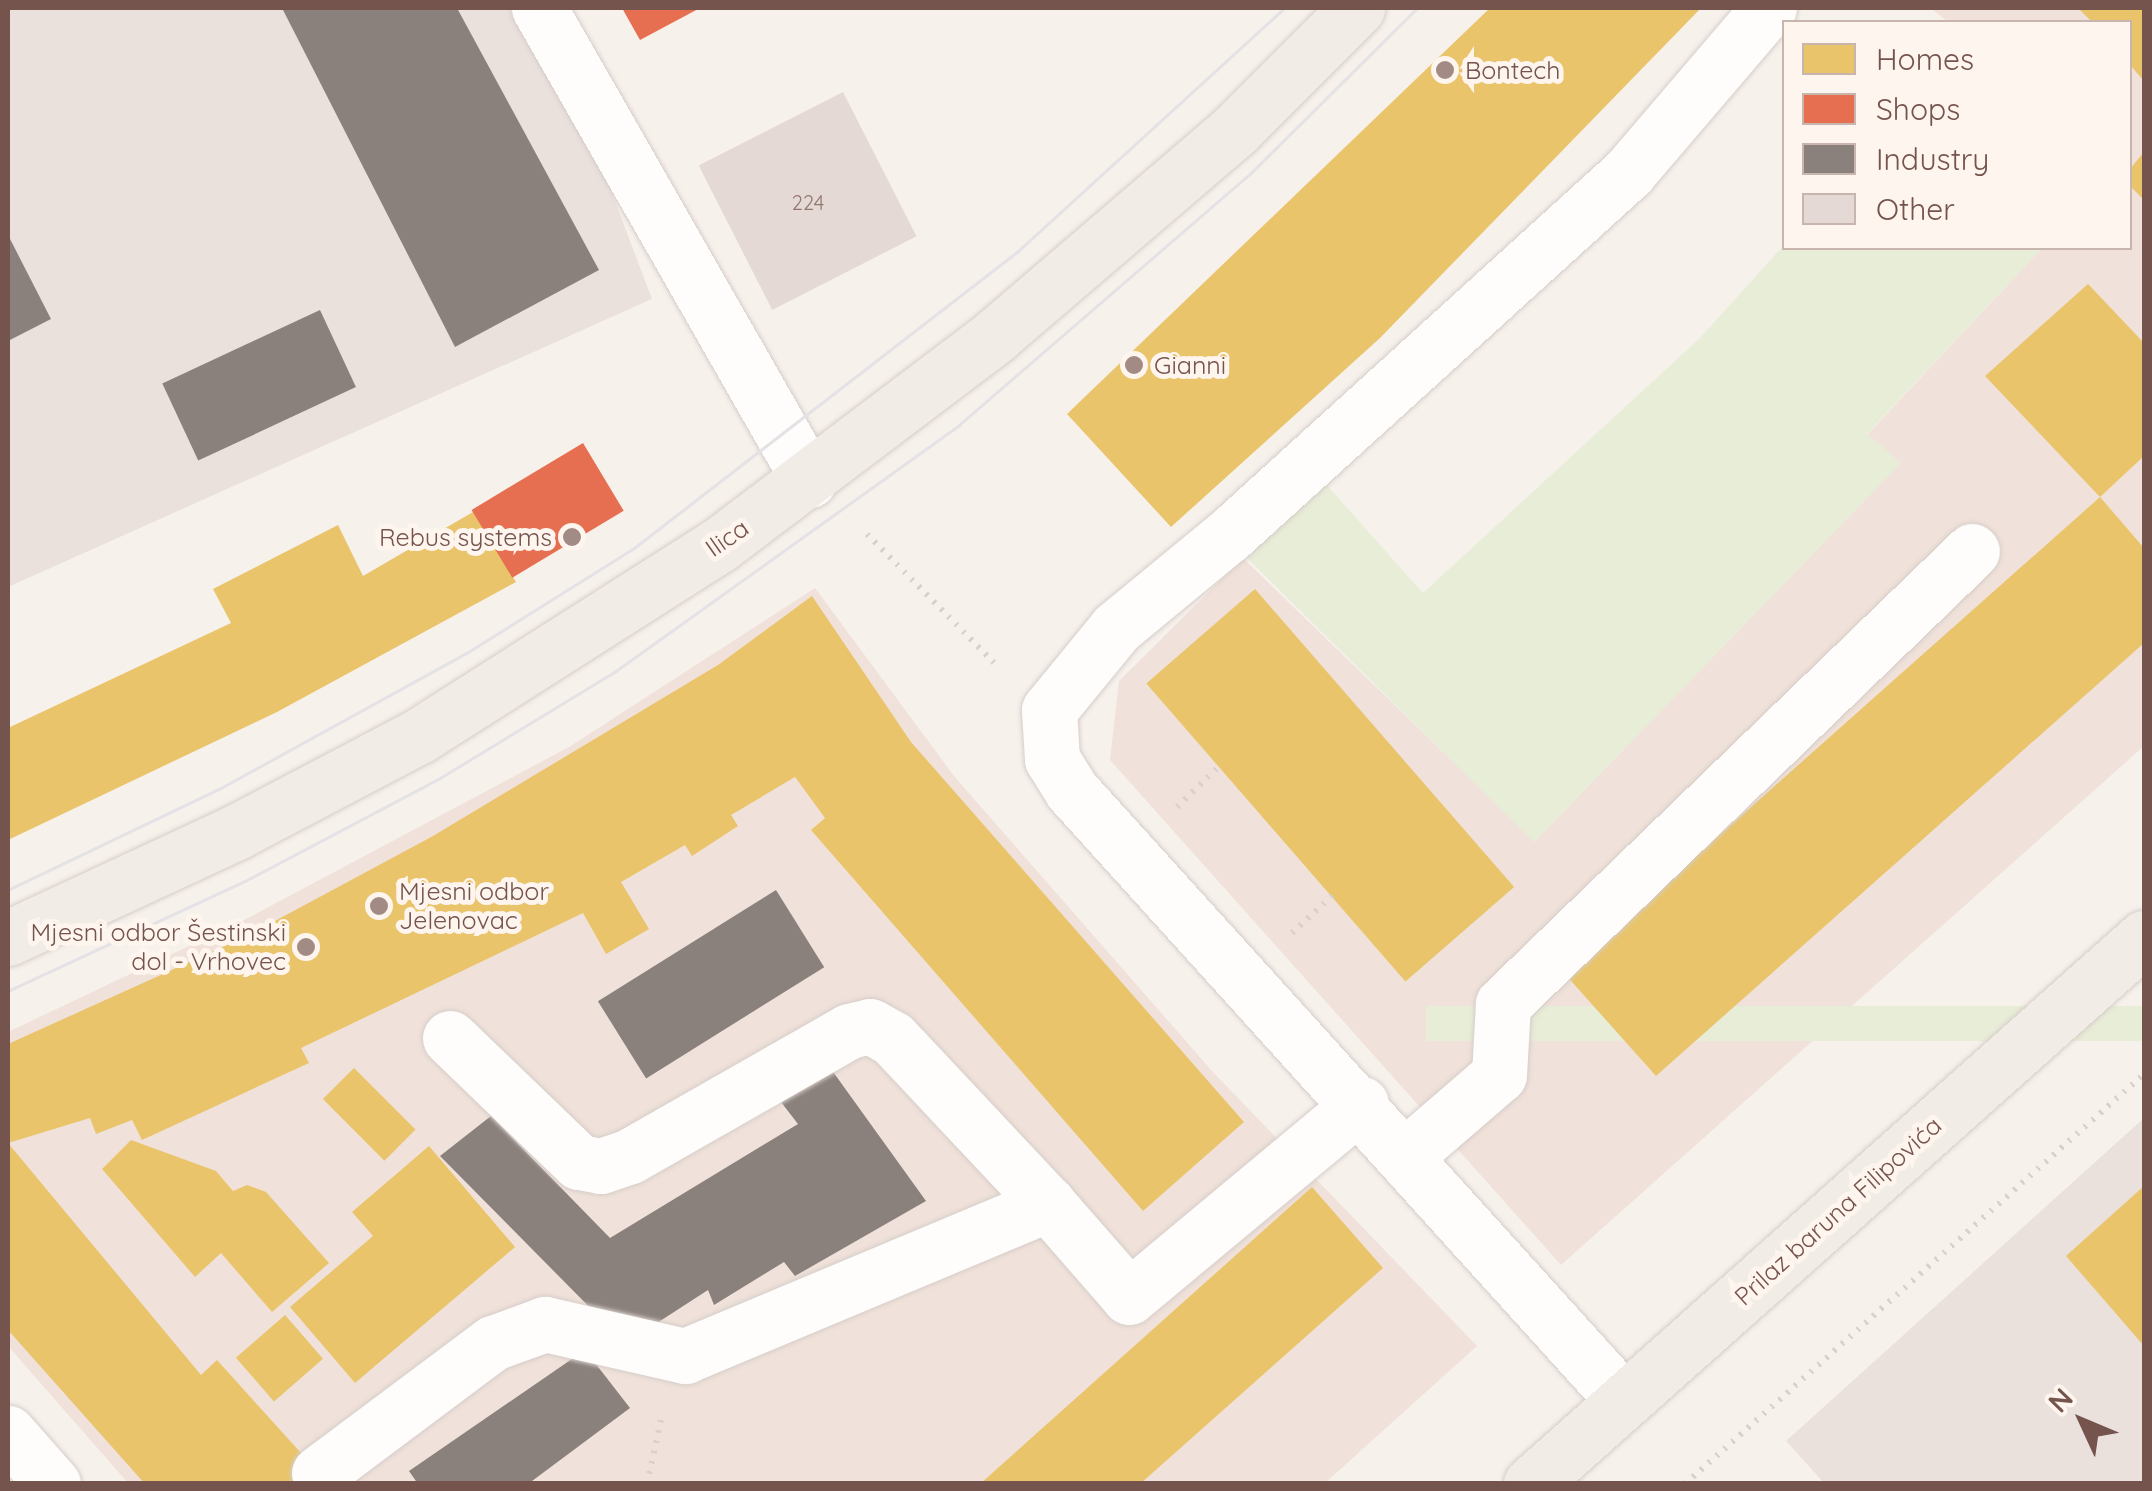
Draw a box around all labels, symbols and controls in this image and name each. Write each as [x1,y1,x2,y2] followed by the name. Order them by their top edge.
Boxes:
[1782,20,2132,250] legend
[1876,40,1974,78] text: Homes
[1465,55,1560,85] place label: Bontech
[1434,59,1456,81] marker: Bontech
[1876,90,1960,128] text: Shops
[1876,140,1989,178] text: Industry
[792,190,824,214] house number: 224
[1876,190,1955,228] text: Other
[1154,350,1226,380] place label: Gianni
[1123,354,1145,376] marker: Gianni
[700,513,754,563] street label: Ilica
[379,522,552,552] place label: Rebus systems
[561,526,583,548] marker: Rebus systems
[399,877,549,936] place label: Mjesni odbor Jelenovac
[368,895,390,917] marker: Mjesni odbor Jelenovac
[31,918,286,977] place label: Mjesni odbor Šestinski dol - Vrhovec
[295,936,317,958] marker: Mjesni odbor Šestinski dol - Vrhovec
[1729,1110,1947,1312] street label: Prilaz baruna Filipovića
[2032,1371,2132,1471] north arrow
[2040,1380,2080,1419] text: N

